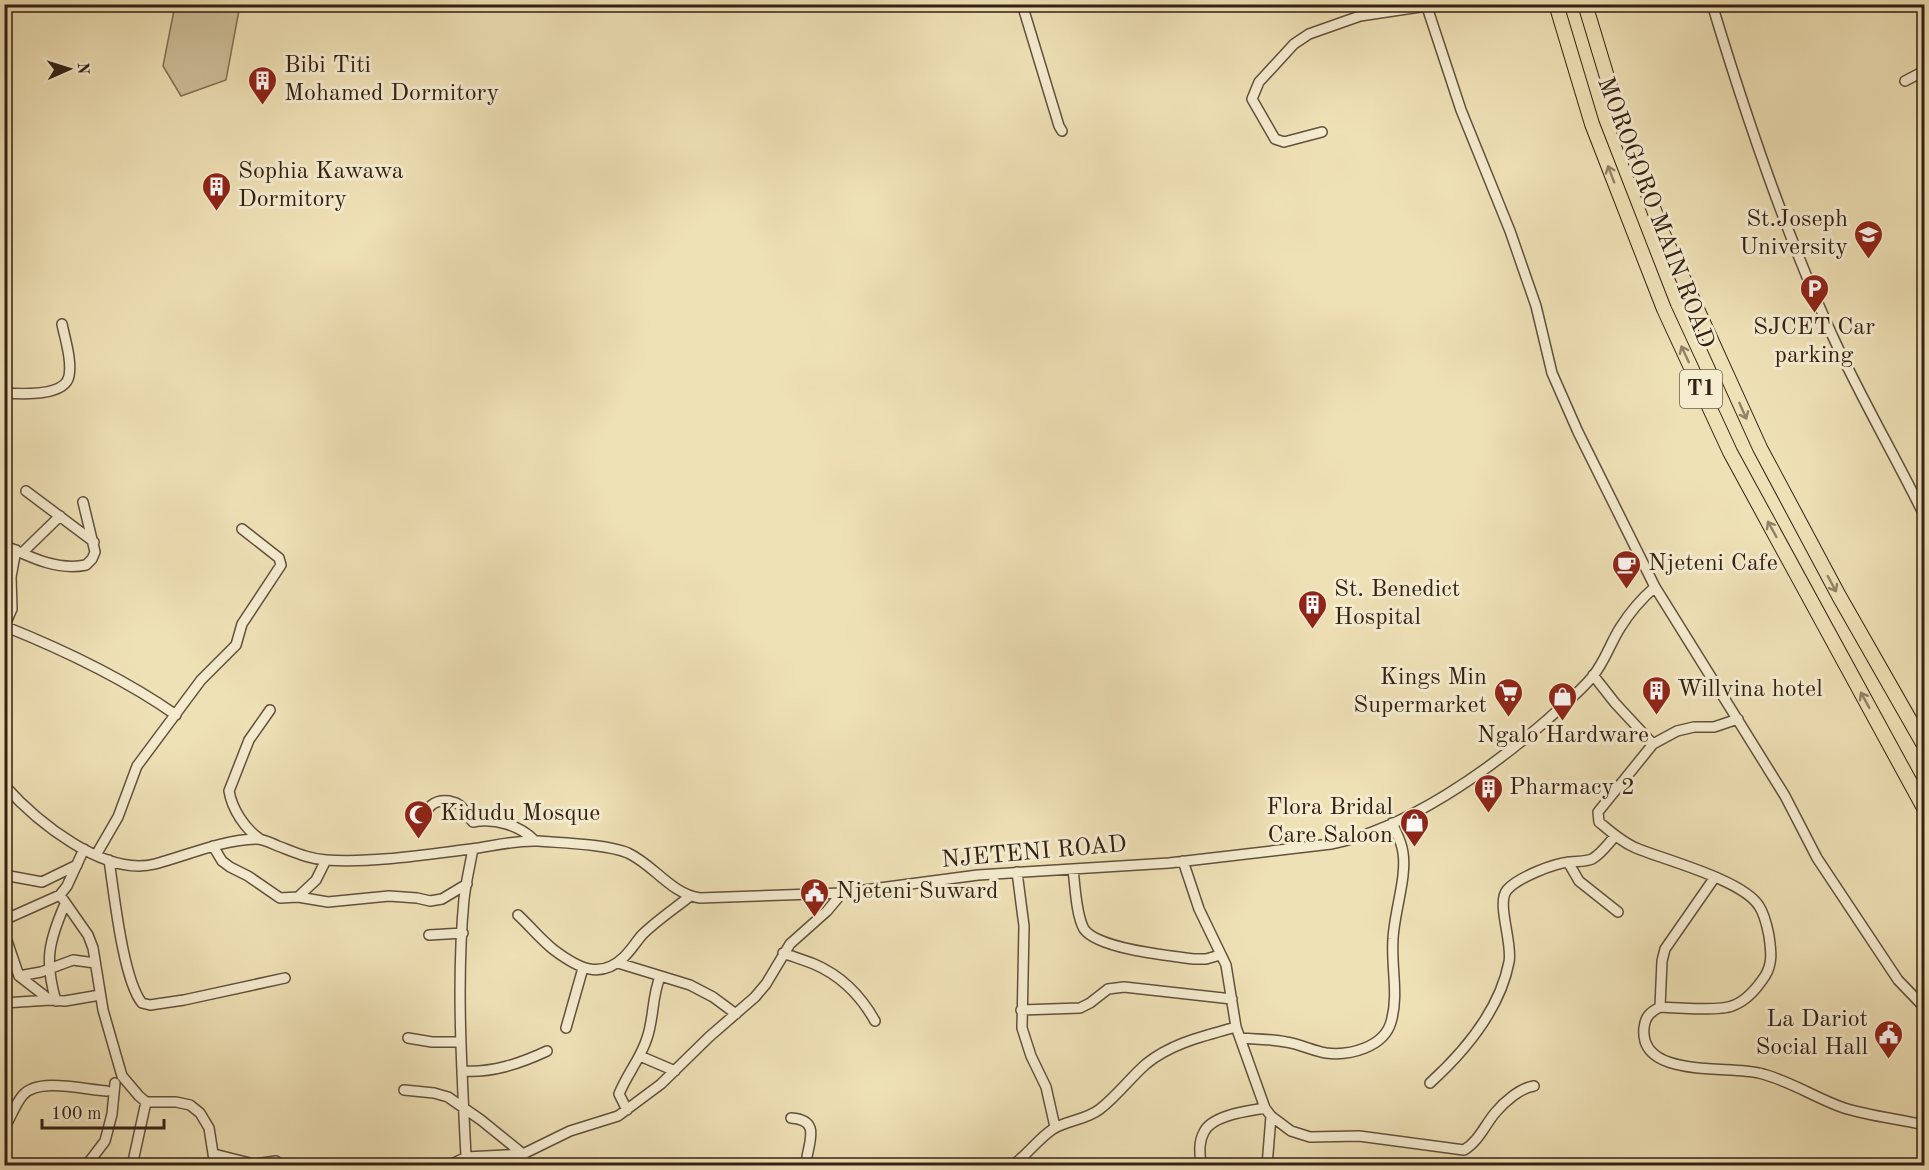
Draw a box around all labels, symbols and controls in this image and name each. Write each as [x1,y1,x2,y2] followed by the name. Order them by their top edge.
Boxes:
[39,39,99,99] north arrow
[284,54,499,106] place label: Bibi Titi Mohamed Dormitory
[74,62,90,76] text: N
[247,64,279,106] building icon: Bibi Titi Mohamed Dormitory
[1592,74,1718,352] street label: MOROGORO MAIN ROAD
[238,160,404,212] place label: Sophia Kawawa Dormitory
[1605,165,1616,184] one-way arrow
[201,170,233,212] building icon: Sophia Kawawa Dormitory
[1739,208,1848,260] place label: St.Joseph University
[1853,218,1885,260] school or university icon: St.Joseph University
[1798,272,1830,314] parking icon: SJCET Car parking
[1753,316,1875,368] place label: SJCET Car parking
[1678,346,1690,364] one-way arrow
[1680,370,1722,408] road number: T1
[1738,401,1749,419] one-way arrow
[1766,521,1778,538] one-way arrow
[1611,548,1643,590] cafe icon: Njeteni Cafe
[1648,552,1778,576] place label: Njeteni Cafe
[1826,575,1838,592] one-way arrow
[1334,578,1460,630] place label: St. Benedict Hospital
[1297,588,1329,630] building icon: St. Benedict Hospital
[1353,666,1487,718] place label: Kings Min Supermarket
[1640,674,1672,716] building icon: Willvina hotel
[1492,676,1524,718] supermarket icon: Kings Min Supermarket
[1677,678,1823,702] place label: Willvina hotel
[1547,680,1579,722] shop icon: Ngalo Hardware
[1859,692,1871,709] one-way arrow
[1477,724,1649,748] place label: Ngalo Hardware
[1472,772,1504,814] building icon: Pharmacy 2
[1509,776,1635,800] place label: Pharmacy 2
[1266,796,1393,848] place label: Flora Bridal Care Saloon
[403,798,435,840] mosque icon: Kidudu Mosque
[440,802,600,826] place label: Kidudu Mosque
[1398,806,1430,848] shop icon: Flora Bridal Care Saloon
[940,833,1128,873] street label: NJETENI ROAD
[799,876,831,918] public building icon: Njeteni Suward
[836,880,999,904] place label: Njeteni Suward
[1755,1008,1868,1060] place label: La Dariot Social Hall
[1873,1018,1905,1060] public building icon: La Dariot Social Hall
[42,1092,164,1130] scale bar
[51,1105,102,1123] text: 100 m

